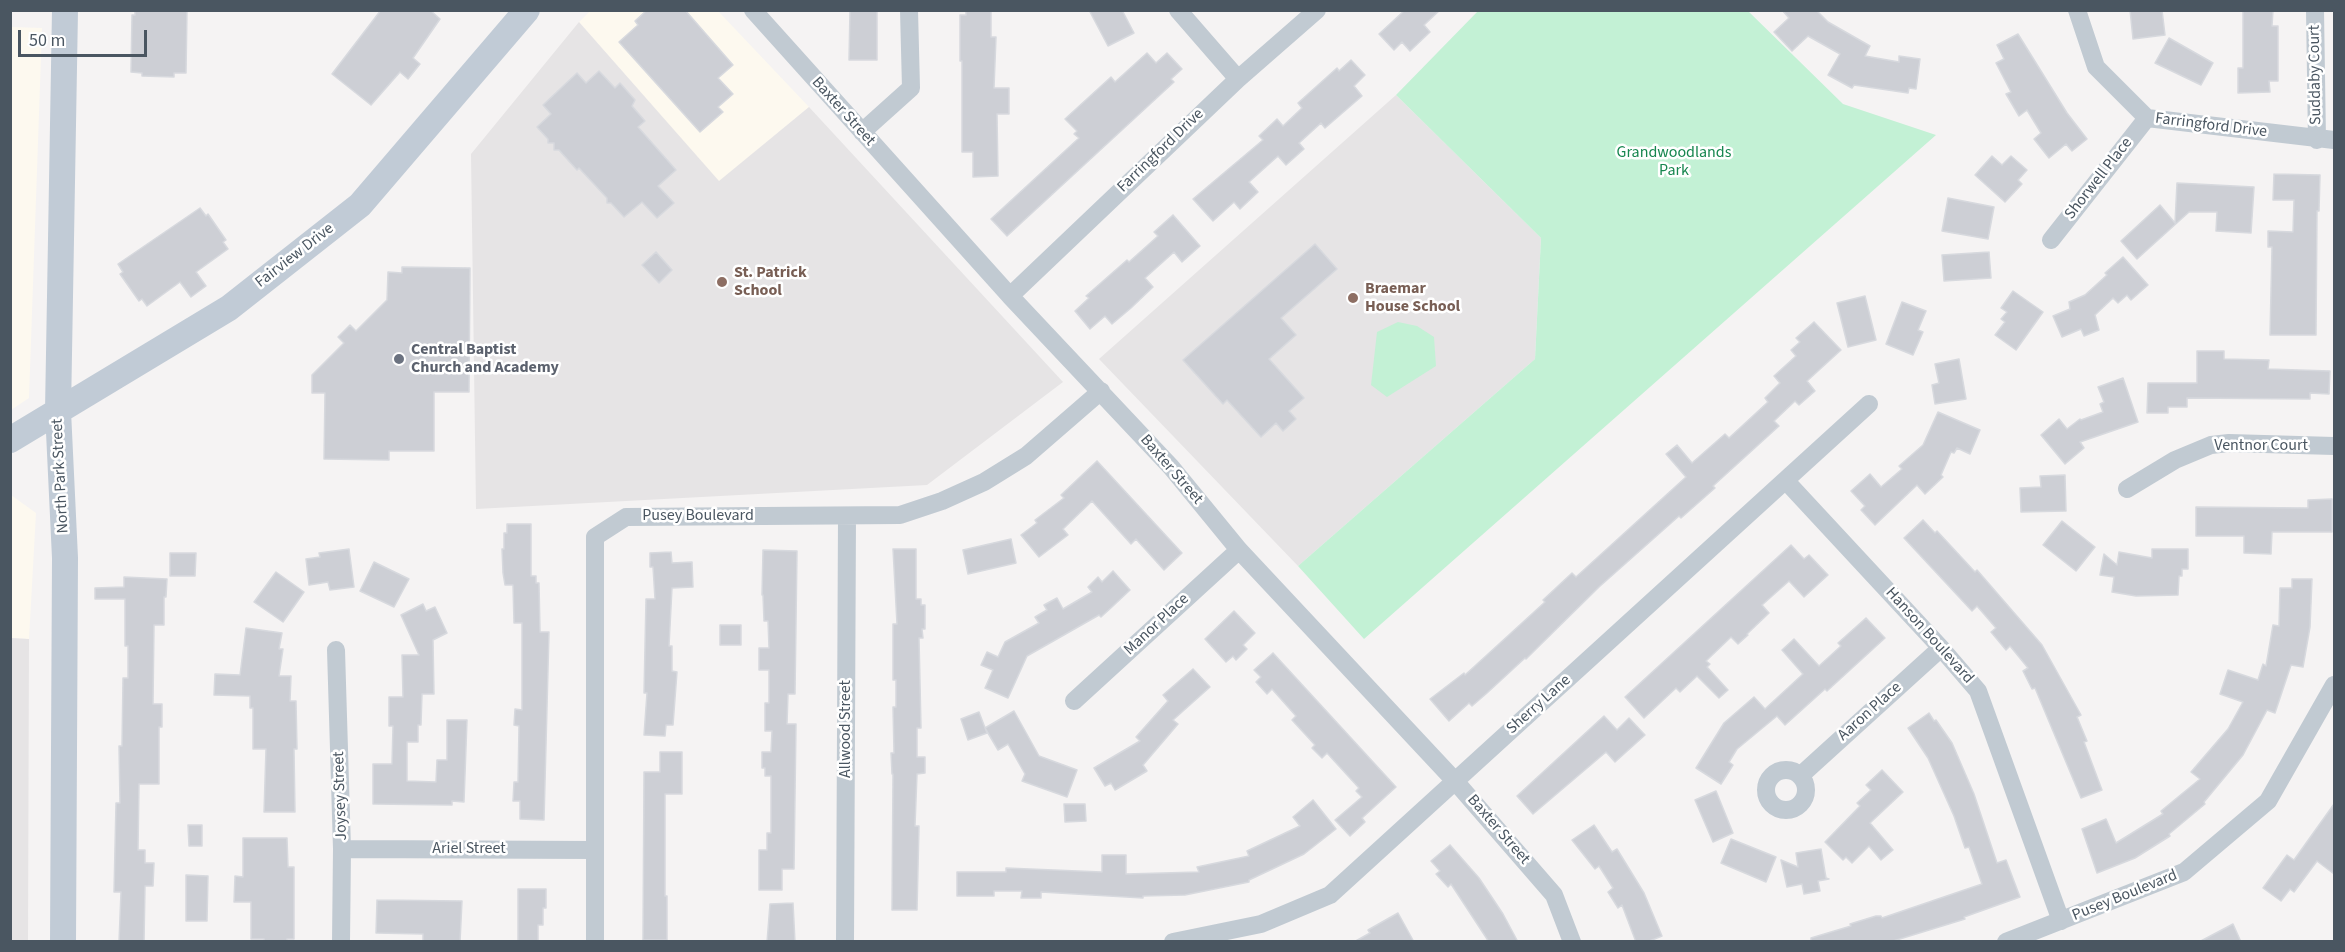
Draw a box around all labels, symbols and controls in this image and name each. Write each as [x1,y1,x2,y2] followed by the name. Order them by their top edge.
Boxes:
[21,18,150,56] scale bar
[2306,25,2326,125] street label: Suddaby Court
[29,28,65,53] text: 50 m
[807,74,879,150] street label: Baxter Street
[1114,105,1208,197] street label: Farringford Drive
[2154,110,2268,142] street label: Farringford Drive
[2061,134,2137,224] street label: Shorwell Place
[1617,143,1731,181] park label: Grandwoodlands Park
[252,219,338,293] street label: Fairview Drive
[734,263,807,301] place label: St. Patrick School
[715,275,729,289] marker: St. Patrick School
[1365,279,1460,317] place label: Braemar House School
[1346,291,1360,305] marker: Braemar House School
[411,340,559,378] place label: Central Baptist Church and Academy
[392,352,406,366] marker: Central Baptist Church and Academy
[48,418,74,534] street label: North Park Street
[1135,431,1207,509] street label: Baxter Street
[2214,436,2308,456] street label: Ventnor Court
[642,506,754,526] street label: Pusey Boulevard
[1881,584,1977,688] street label: Hanson Boulevard
[1120,590,1194,660] street label: Manor Place
[1503,671,1575,739] street label: Sherry Lane
[1834,678,1906,746] street label: Aaron Place
[836,680,856,778] street label: Allwood Street
[330,751,352,841] street label: Joysey Street
[1462,791,1534,869] street label: Baxter Street
[432,839,506,859] street label: Ariel Street
[2070,866,2180,926] street label: Pusey Boulevard

